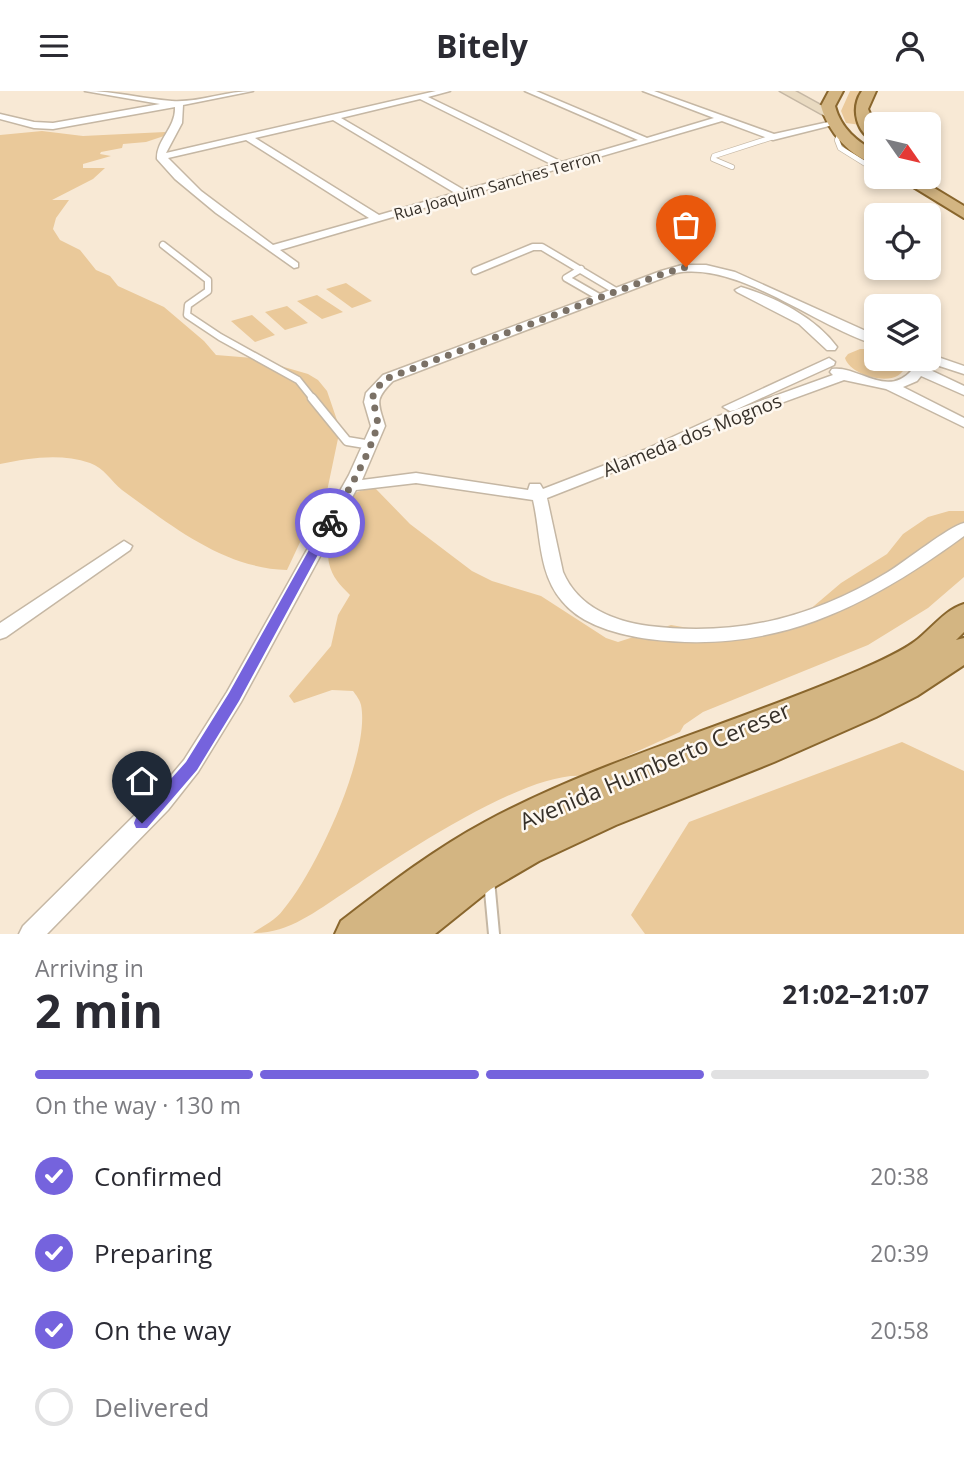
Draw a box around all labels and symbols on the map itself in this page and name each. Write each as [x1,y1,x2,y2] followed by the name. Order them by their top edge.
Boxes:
[864,112,942,189] north arrow
[391,145,603,225] street label: Rua Joaquim Sanches Terron
[656,195,716,267] pin
[599,387,785,483] street label: Alameda dos Mognos
[295,488,365,558] courier
[514,693,796,837] street label: Avenida Humberto Cereser
[112,751,172,823] pin

